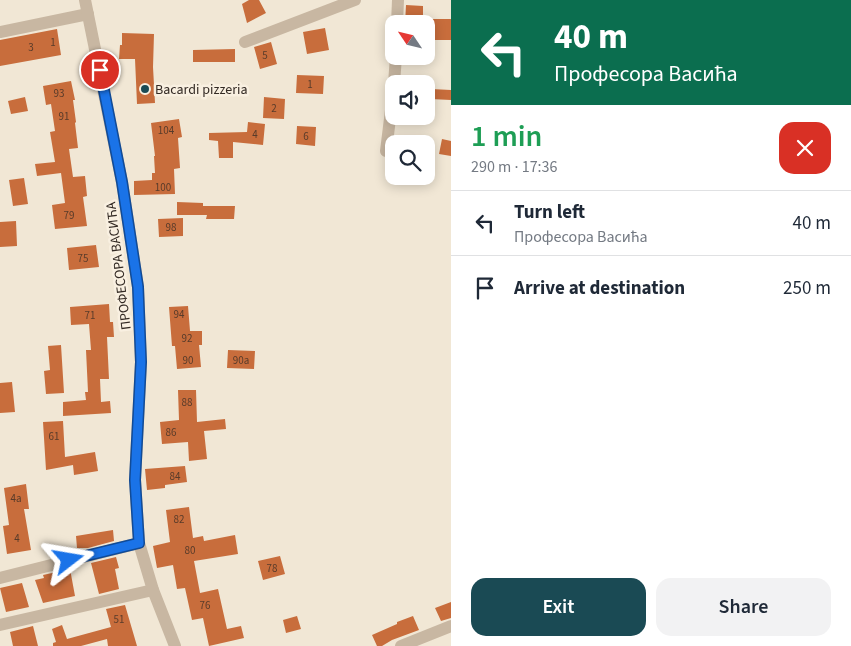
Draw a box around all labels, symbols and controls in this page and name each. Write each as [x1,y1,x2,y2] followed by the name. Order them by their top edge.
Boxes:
[554,12,628,62] text: 40 m
[385,15,435,65] north arrow
[385,15,435,185] map controls
[471,20,536,85] icon: left
[50,35,56,50] house number: 1
[28,40,34,55] house number: 3
[262,48,268,63] house number: 5
[79,49,121,91] pin
[86,56,114,84] icon: arrive
[554,58,738,90] text: Професора Васића
[385,75,435,125] button: sound
[307,77,313,92] house number: 1
[155,80,248,100] place label: Bacardi pizzeria
[139,83,151,95] marker: Bacardi pizzeria
[54,86,64,101] house number: 93
[271,101,277,116] house number: 2
[59,109,69,124] house number: 91
[471,115,542,158] text: 1 min
[779,122,831,174] button: close
[158,123,175,138] house number: 104
[252,127,258,142] house number: 4
[303,129,309,144] house number: 6
[385,135,435,185] button: search
[471,156,558,178] text: 290 m · 17:36
[155,180,171,195] house number: 100
[514,199,585,226] text: Turn left
[101,200,137,331] street label: ПРОФЕСОРА ВАСИЋА
[64,208,74,223] house number: 79
[471,209,499,237] icon: left
[793,210,831,237] text: 40 m
[166,220,177,235] house number: 98
[514,226,648,248] text: Професора Васића
[78,251,88,266] house number: 75
[471,274,499,302] icon: arrive
[514,275,685,302] text: Arrive at destination
[783,275,831,302] text: 250 m
[174,307,185,322] house number: 94
[85,308,95,323] house number: 71
[182,331,192,346] house number: 92
[183,353,193,368] house number: 90
[233,353,249,368] house number: 90a
[182,395,193,410] house number: 88
[166,425,177,440] house number: 86
[49,429,59,444] house number: 61
[170,469,181,484] house number: 84
[10,491,22,506] house number: 4a
[174,512,184,527] house number: 82
[14,531,20,546] house number: 4
[42,533,94,585] position arrow
[185,543,195,558] house number: 80
[267,561,278,576] house number: 78
[471,578,646,636] button: Exit
[656,578,831,636] button: Share
[200,598,211,613] house number: 76
[114,612,124,627] house number: 51

